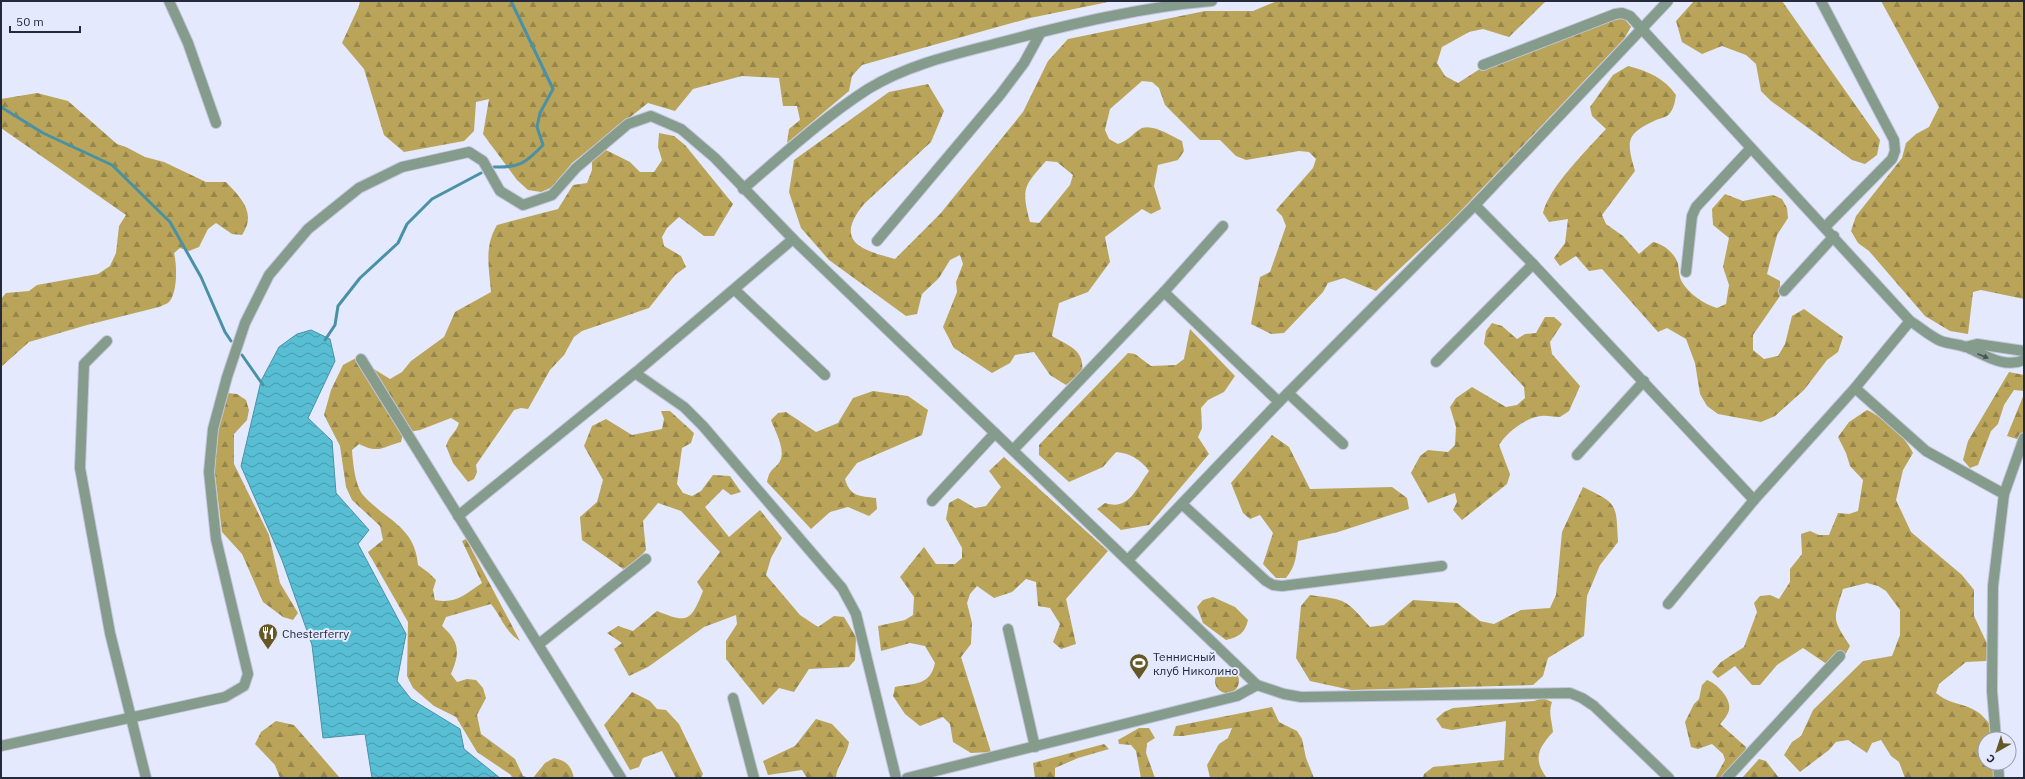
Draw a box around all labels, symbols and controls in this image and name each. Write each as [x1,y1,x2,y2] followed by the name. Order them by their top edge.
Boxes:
[10,8,80,34] scale bar
[16,14,44,29] text: 50 m
[1977,353,1989,359] one-way arrow
[257,622,279,650] restaurant icon: Chesterferry
[282,626,349,641] place label: Chesterferry
[1153,649,1238,678] place label: Теннисный клуб Николино
[1128,652,1150,680] sports icon: Теннисный клуб Николино
[1977,731,2017,771] north arrow
[1984,751,1998,766] text: С

